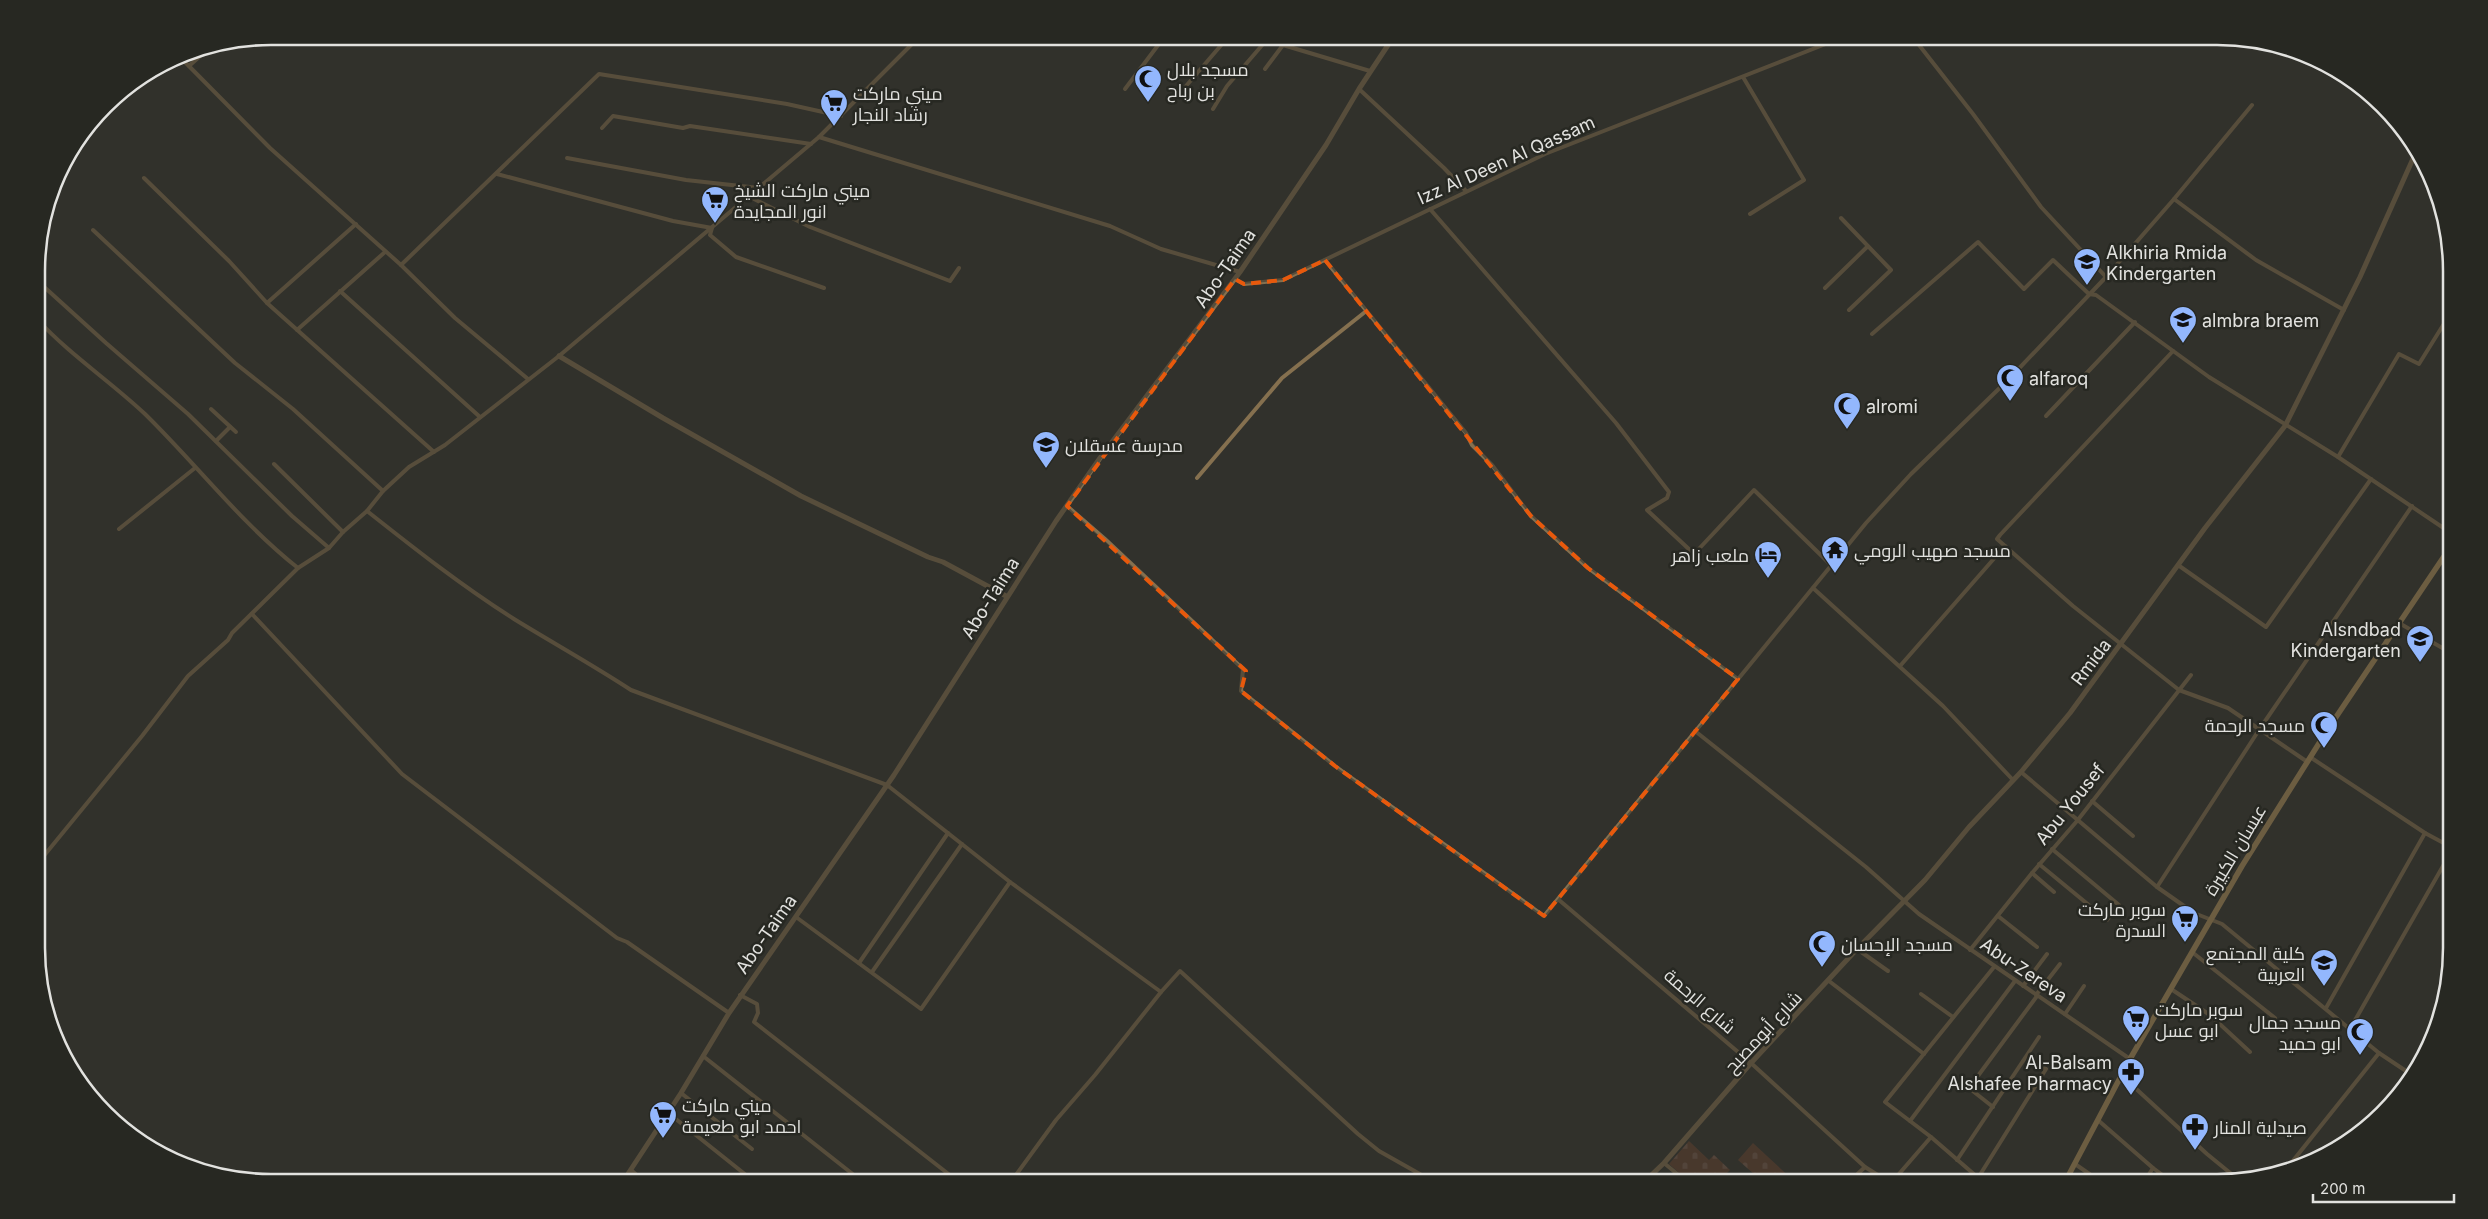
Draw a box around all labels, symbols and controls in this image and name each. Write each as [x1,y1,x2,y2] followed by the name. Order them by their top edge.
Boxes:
[1167,59,1248,103] place label: مسجد بلال بن رباح
[1133,64,1163,103] mosque icon: مسجد بلال بن رباح
[852,83,942,126] place label: ميني ماركت رشاد النجار
[819,88,849,127] supermarket icon: ميني ماركت رشاد النجار
[1414,111,1598,209] street label: Izz Al Deen Al Qassam
[734,180,870,223] place label: ميني ماركت الشيخ انور المجايدة
[700,185,730,224] supermarket icon: ميني ماركت الشيخ انور المجايدة
[1190,224,1260,312] street label: Abo-Taima
[2106,242,2227,284] place label: Alkhiria Rmida Kindergarten
[2072,247,2102,286] school or university icon: Alkhiria Rmida Kindergarten
[2168,305,2198,344] school or university icon: almbra braem
[2202,310,2319,331] place label: almbra braem
[1995,363,2025,402] mosque icon: alfaroq
[2029,368,2088,389] place label: alfaroq
[1832,391,1862,430] mosque icon: alromi
[1866,396,1918,417] place label: alromi
[1031,430,1061,469] school or university icon: مدرسة عسقلان
[1065,435,1183,457] place label: مدرسة عسقلان
[1820,535,1850,574] temple icon: مسجد صهيب الرومي
[1753,540,1783,579] hotel icon: ملعب زاهر
[1854,540,2011,565] place label: مسجد صهيب الرومي
[1670,545,1749,567] place label: ملعب زاهر
[957,553,1023,643] street label: Abo-Taima
[2291,619,2401,661] place label: Alsndbad Kindergarten
[2405,624,2435,663] school or university icon: Alsndbad Kindergarten
[2067,635,2115,689] street label: Rmida
[2309,710,2339,749] mosque icon: مسجد الرحمة
[2205,715,2305,737] place label: مسجد الرحمة
[2031,759,2109,849] street label: Abu Yousef
[2200,801,2271,900] street label: عبسان الكبيرة
[731,890,801,978] street label: Abo-Taima
[2078,899,2166,942] place label: سوبر ماركت السدرة
[2170,904,2200,943] supermarket icon: سوبر ماركت السدرة
[1807,929,1837,968] mosque icon: مسجد الإحسان
[1977,933,2071,1007] street label: Abu-Zereva
[1841,934,1953,956] place label: مسجد الإحسان
[2206,943,2305,986] place label: كلية المجتمع العربية
[2309,948,2339,987] school or university icon: كلية المجتمع العربية
[1659,964,1740,1039] street label: شارع الرحمة
[1720,987,1807,1078] street label: شارع أبومصبح
[2155,999,2243,1042] place label: سوبر ماركت ابو عسل
[2121,1004,2151,1043] supermarket icon: سوبر ماركت ابو عسل
[2249,1012,2341,1055] place label: مسجد جمال ابو حميد
[2345,1017,2375,1056] mosque icon: مسجد جمال ابو حميد
[1948,1052,2112,1094] place label: Al-Balsam Alshafee Pharmacy
[2116,1057,2146,1096] pharmacy icon: Al-Balsam Alshafee Pharmacy
[682,1095,801,1138] place label: ميني ماركت احمد ابو طعيمة
[648,1100,678,1139] supermarket icon: ميني ماركت احمد ابو طعيمة
[2180,1112,2210,1151] pharmacy icon: صيدلية المنار
[2213,1117,2307,1139] place label: صيدلية المنار
[2313,1172,2454,1204] scale bar
[2320,1179,2365,1198] text: 200 m

